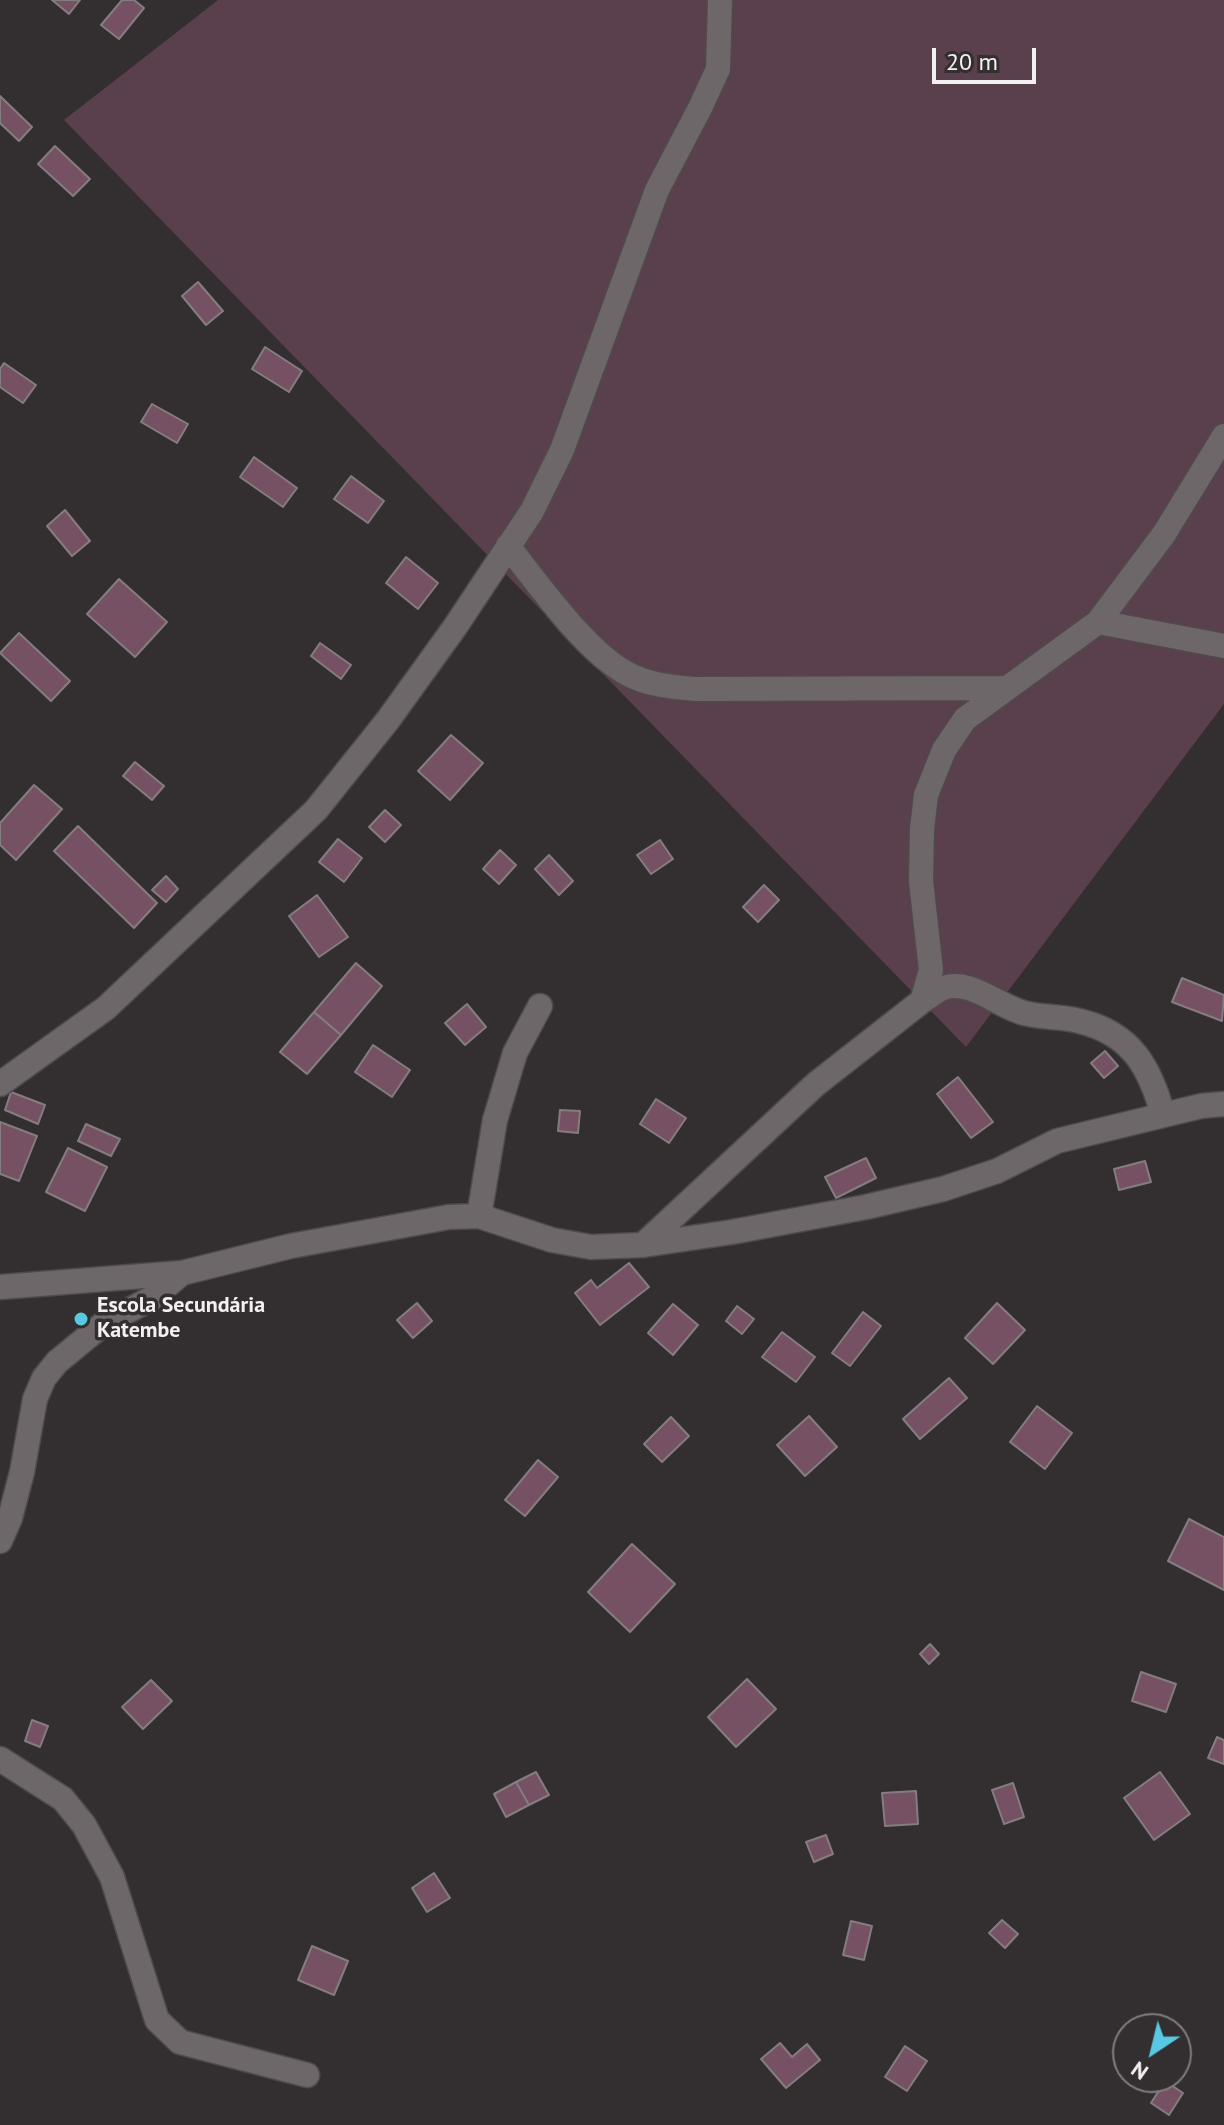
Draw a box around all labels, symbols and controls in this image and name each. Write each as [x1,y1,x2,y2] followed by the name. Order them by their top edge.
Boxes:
[936,32,1040,82] scale bar
[946,46,998,77] text: 20 m
[97,1293,265,1344] place label: Escola Secundária Katembe
[72,1310,90,1328] marker: Escola Secundária Katembe
[1112,2013,1192,2093] north arrow
[1125,2055,1153,2087] text: N

